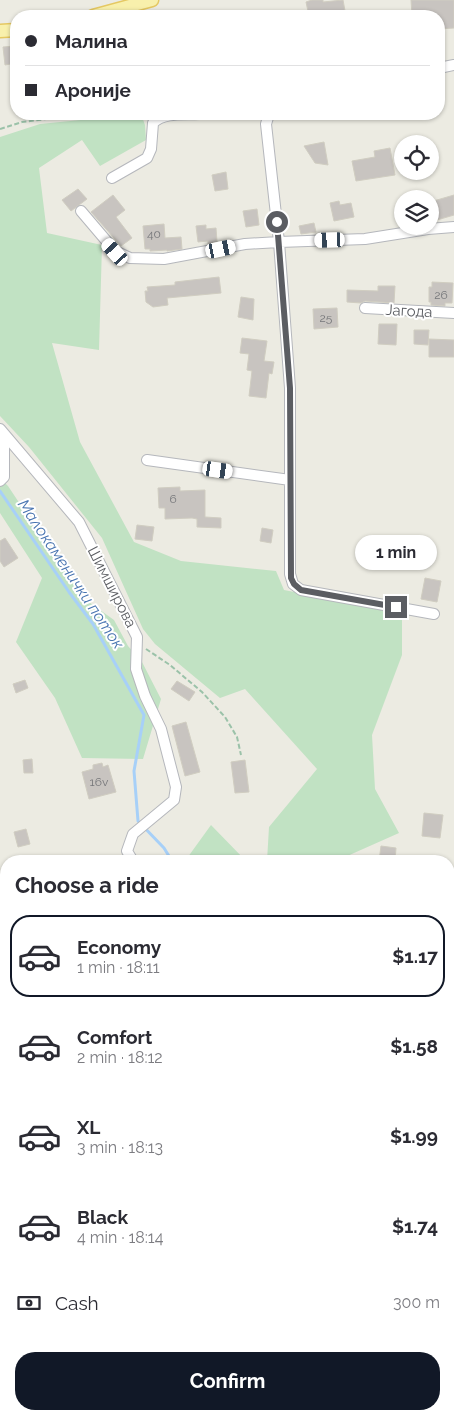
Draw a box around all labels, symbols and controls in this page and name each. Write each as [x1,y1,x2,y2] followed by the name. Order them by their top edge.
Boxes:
[55,30,128,52] text: Малина
[55,79,131,101] text: Ароније
[394,135,439,235] map controls
[394,135,439,180] button: locate
[394,190,439,235] button: layers
[266,211,288,233] route start
[147,227,161,241] house number: 40
[314,232,345,248] car
[99,236,130,268] car
[204,239,237,259] car
[434,288,448,302] house number: 26
[385,301,433,321] street label: Јагода
[320,311,333,325] house number: 25
[202,460,233,480] car
[169,492,177,506] house number: 6
[14,496,128,652] water label: Малокаменички поток
[355,534,437,570] callout: 1 min
[84,543,140,631] street label: Шимширова
[376,543,416,562] text: 1 min
[385,596,407,618] route end
[90,775,109,789] house number: 16v
[15,872,159,898] text: Choose a ride
[17,934,62,979] icon: car
[77,936,161,958] text: Economy
[392,945,438,967] text: $1.17
[77,958,160,977] text: 1 min · 18:11
[17,1024,62,1069] icon: car
[77,1026,152,1048] text: Comfort
[390,1035,438,1057] text: $1.58
[77,1048,163,1067] text: 2 min · 18:12
[17,1114,62,1159] icon: car
[77,1116,100,1138] text: XL
[390,1125,438,1147] text: $1.99
[77,1138,163,1157] text: 3 min · 18:13
[17,1204,62,1249] icon: car
[77,1206,128,1228] text: Black
[392,1215,438,1237] text: $1.74
[77,1228,163,1247] text: 4 min · 18:14
[15,1289,43,1317] icon: cash
[55,1292,99,1314] text: Cash
[393,1293,440,1312] text: 300 m
[15,1352,440,1410] button: Confirm

